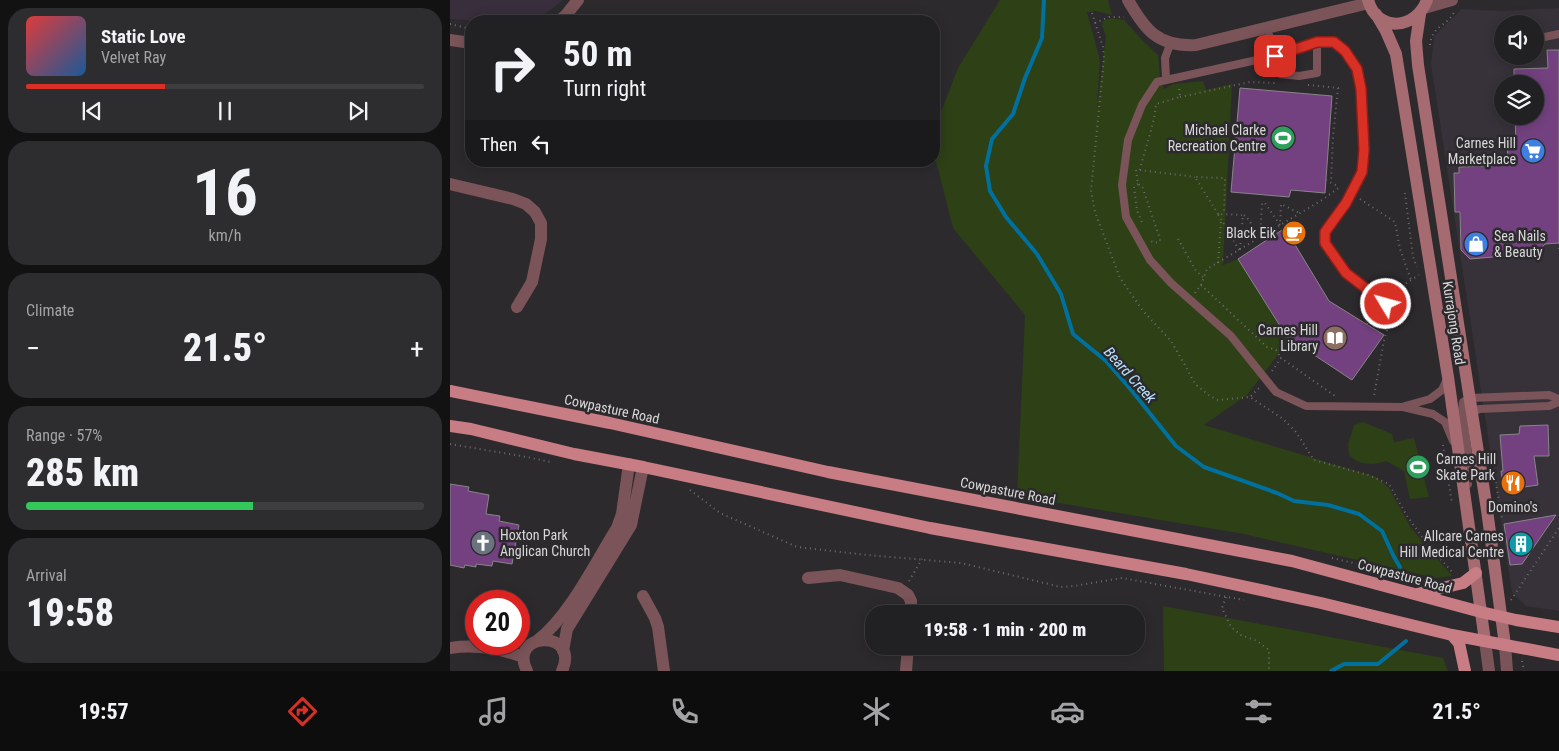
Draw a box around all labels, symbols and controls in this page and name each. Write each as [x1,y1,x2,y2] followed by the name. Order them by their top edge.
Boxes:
[1494,15,1544,125] map controls
[1494,15,1544,65] button: sound
[101,25,186,48] text: Static Love
[563,34,632,75] text: 50 m
[480,35,545,100] icon: right
[1254,35,1296,77] pin
[1261,42,1289,70] icon: arrive
[101,48,166,67] text: Velvet Ray
[1494,75,1544,125] button: layers
[563,76,646,101] text: Turn right
[78,97,106,125] icon: previous
[211,97,239,125] icon: pause
[344,97,372,125] icon: next
[1168,122,1266,154] place label: Michael Clarke Recreation Centre
[1270,125,1296,151] sports icon: Michael Clarke Recreation Centre
[527,130,555,158] icon: left
[480,133,517,156] text: Then
[1448,135,1516,167] place label: Carnes Hill Marketplace
[1520,138,1546,164] supermarket icon: Carnes Hill Marketplace
[192,155,258,231] text: 16
[1281,220,1307,246] cafe icon: Black Eik
[1226,225,1277,241] place label: Black Eik
[209,226,241,245] text: km/h
[1494,228,1546,260] place label: Sea Nails & Beauty
[1463,231,1489,257] shop icon: Sea Nails & Beauty
[1359,277,1411,329] position arrow
[1439,280,1469,366] street label: Kurrajong Road
[26,301,74,320] text: Climate
[1258,322,1318,354] place label: Carnes Hill Library
[1322,325,1348,351] library icon: Carnes Hill Library
[183,326,267,370] text: 21.5°
[26,332,40,365] text: −
[410,332,424,365] text: +
[1100,343,1160,407] water label: Beard Creek
[563,391,661,427] street label: Cowpasture Road
[26,426,102,445] text: Range · 57%
[26,451,139,495] text: 285 km
[1436,451,1496,483] place label: Carnes Hill Skate Park
[1405,454,1431,480] sports icon: Carnes Hill Skate Park
[1500,470,1526,496] restaurant icon: Domino's
[959,474,1057,508] street label: Cowpasture Road
[1488,499,1538,515] place label: Domino's
[500,527,590,559] place label: Hoxton Park Anglican Church
[1399,528,1504,560] place label: Allcare Carnes Hill Medical Centre
[470,530,496,556] church icon: Hoxton Park Anglican Church
[1508,531,1534,557] building icon: Allcare Carnes Hill Medical Centre
[1356,556,1454,596] street label: Cowpasture Road
[26,566,67,585] text: Arrival
[465,590,530,655] speed limit sign: 20
[26,591,114,635] text: 19:58
[924,618,1086,641] text: 19:58 · 1 min · 200 m
[285,694,320,729] icon: directions
[476,694,511,729] icon: music
[667,694,702,729] icon: phone
[859,694,894,729] icon: climate
[1050,694,1085,729] icon: car
[1241,694,1276,729] icon: filters
[78,699,129,724] text: 19:57
[1432,699,1481,724] text: 21.5°

